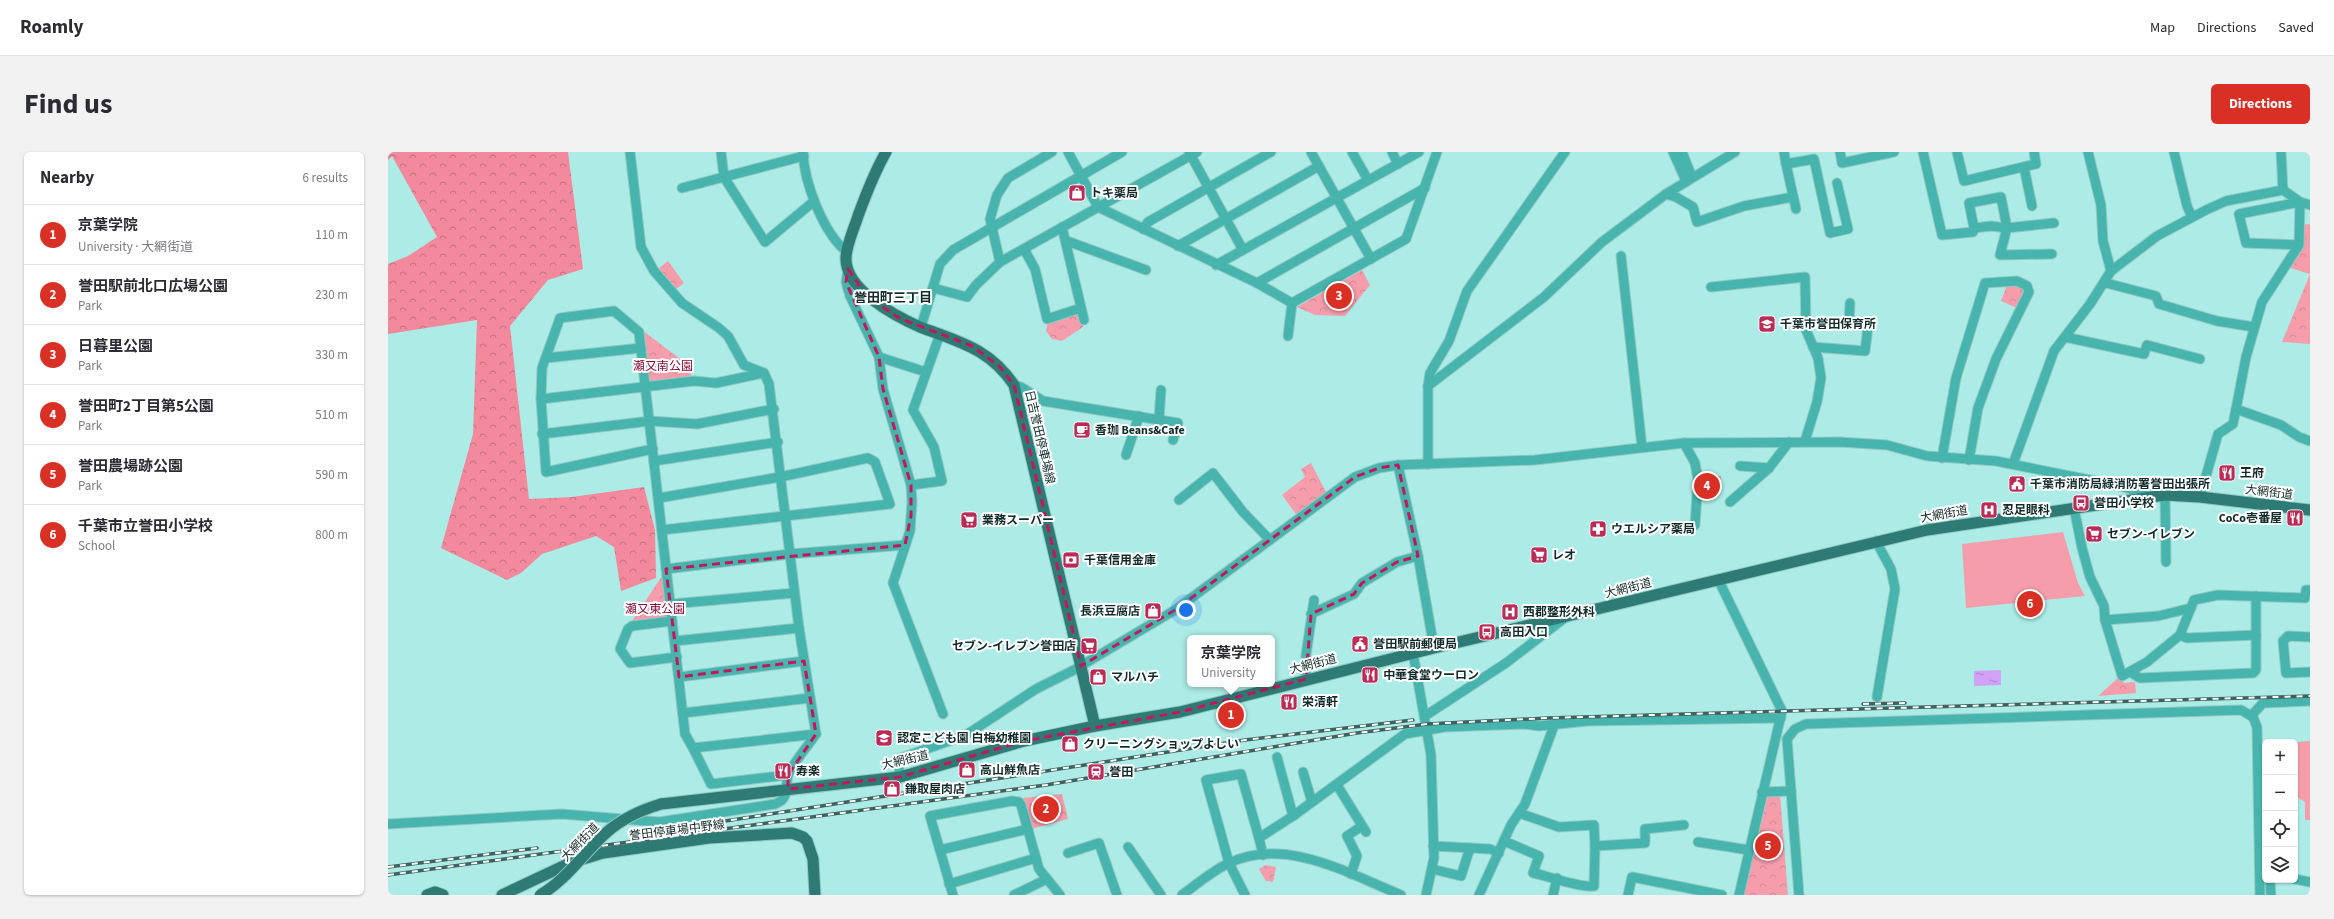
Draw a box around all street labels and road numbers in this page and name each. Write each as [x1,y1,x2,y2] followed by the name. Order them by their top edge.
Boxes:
[1020,388,1059,486] street label: 日吉誉田停車場線
[2244,481,2294,504] street label: 大網街道
[1919,502,1969,527] street label: 大網街道
[1603,574,1653,603] street label: 大網街道
[1288,650,1338,679] street label: 大網街道
[880,747,930,774] street label: 大網街道
[628,816,726,845] street label: 誉田停車場中野線
[558,819,603,866] street label: 大網街道

